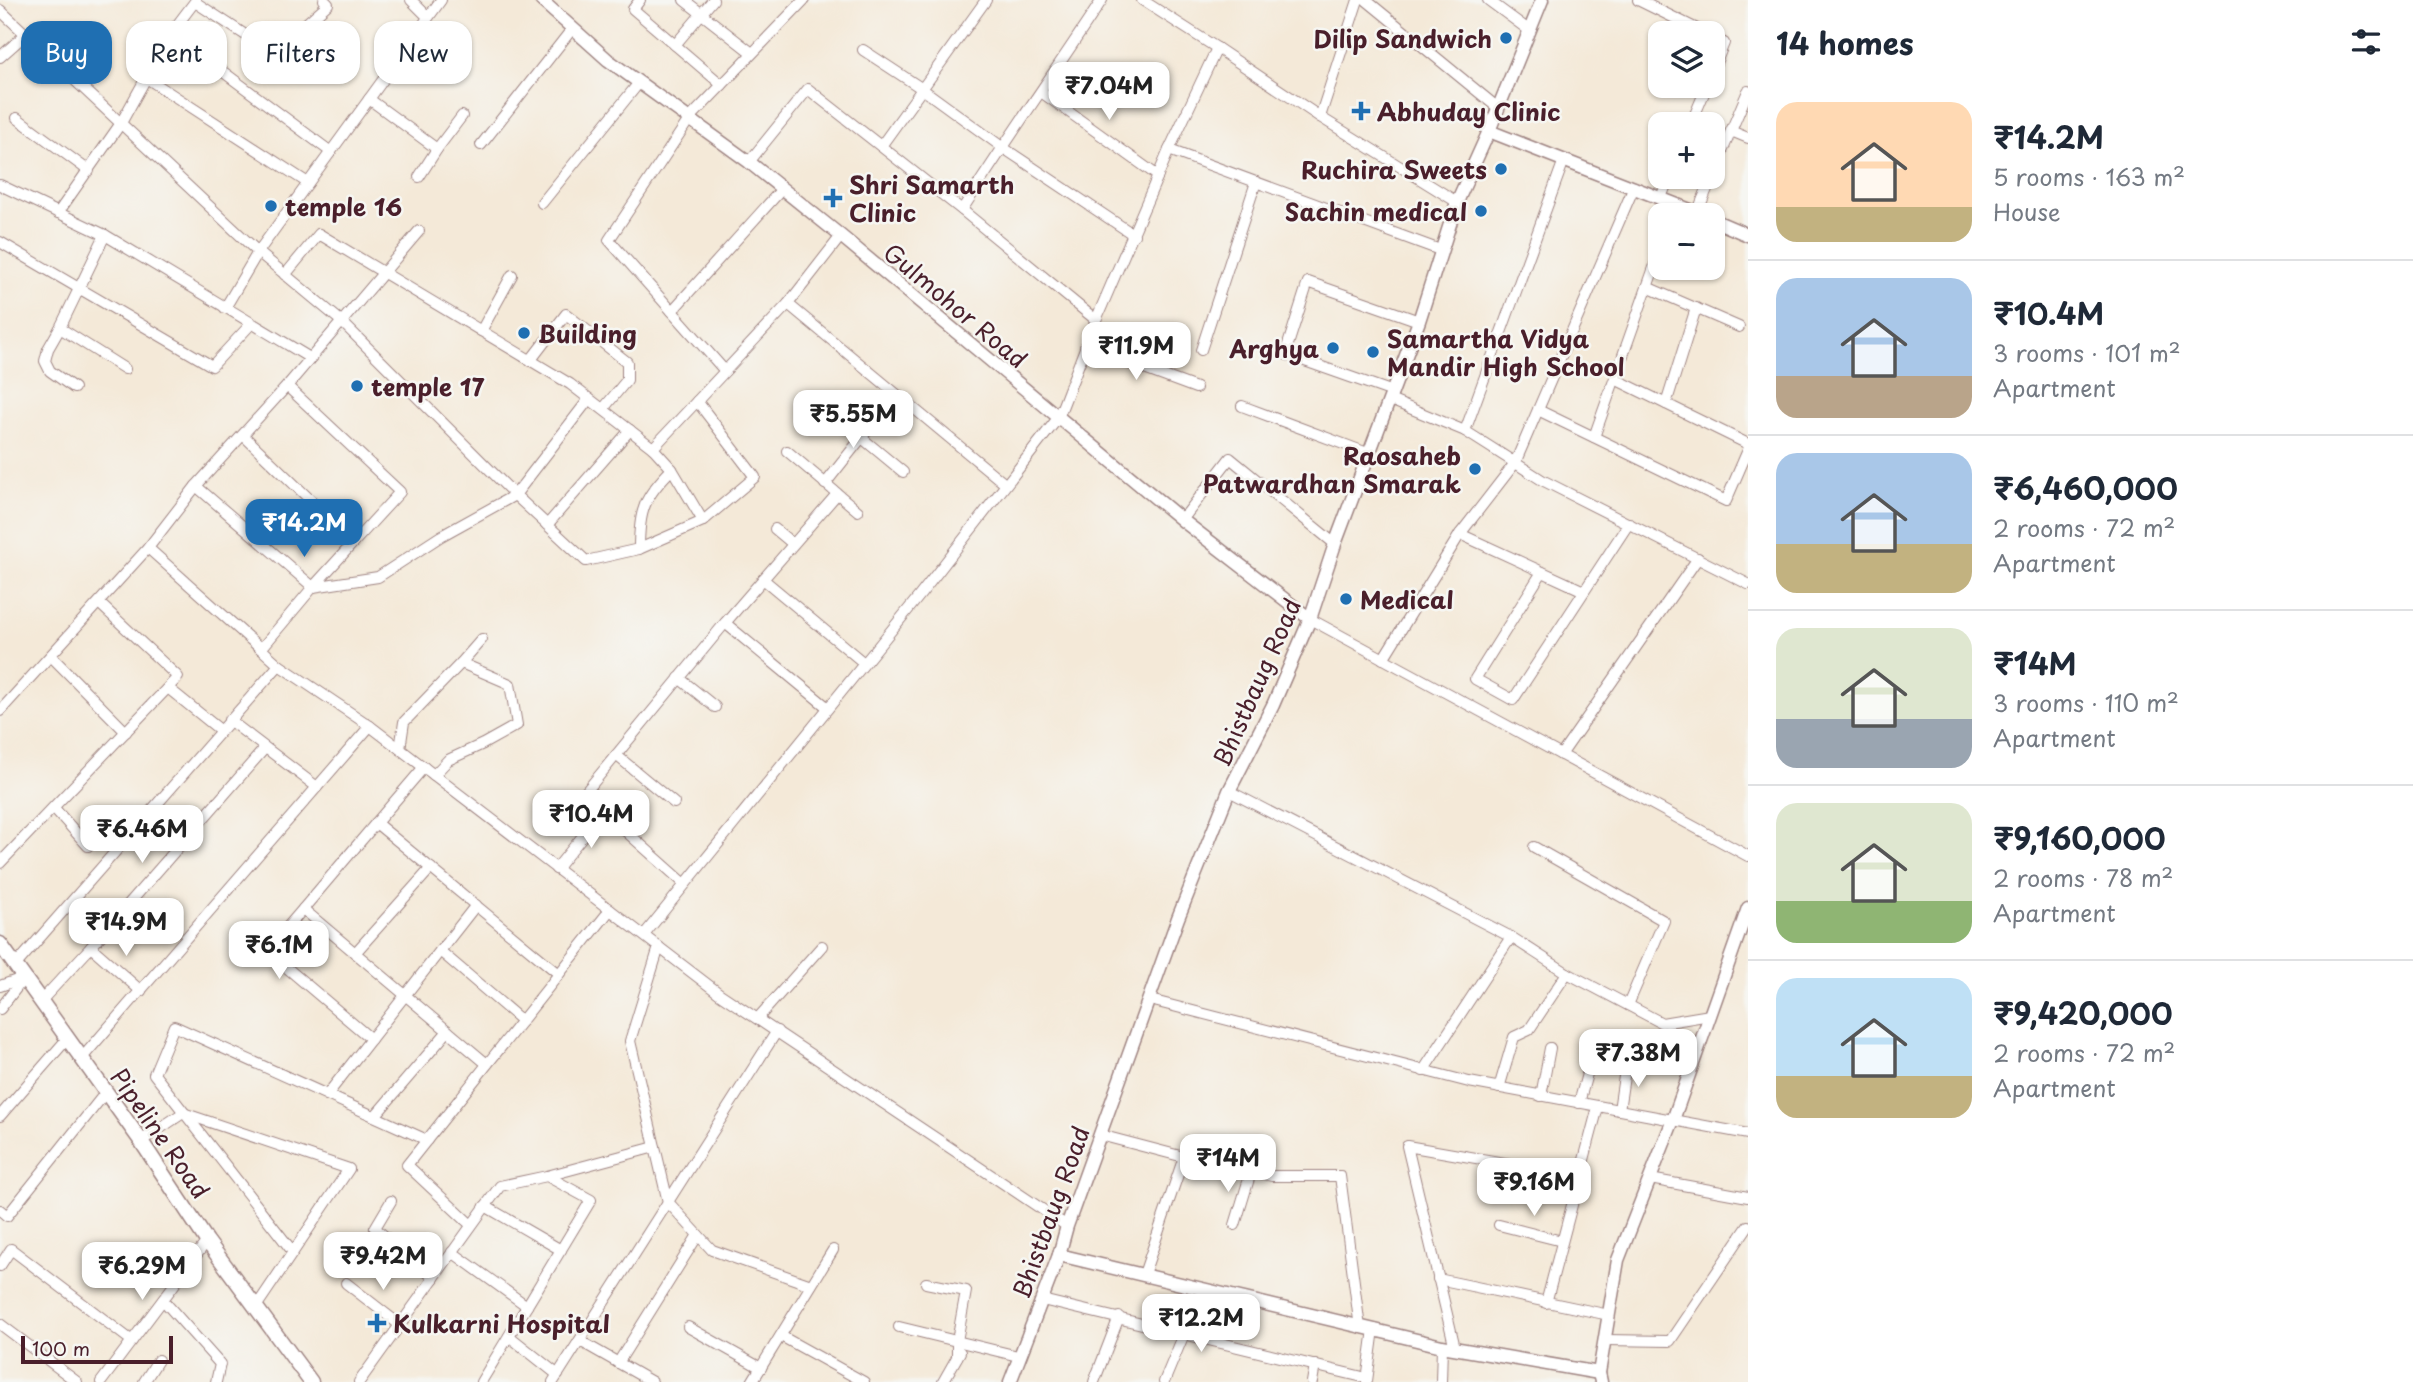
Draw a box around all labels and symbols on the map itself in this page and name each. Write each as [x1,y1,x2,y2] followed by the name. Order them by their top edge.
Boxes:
[1314,20,1492,56] place label: Dilip Sandwich
[1498,30,1514,46] marker: Dilip Sandwich
[1052,62,1166,122] pin: ₹7.04M
[1377,93,1560,129] place label: Abhuday Clinic
[1351,101,1371,121] marker: Abhuday Clinic
[1301,151,1487,187] place label: Ruchira Sweets
[1493,161,1509,177] marker: Ruchira Sweets
[849,166,1015,230] place label: Shri Samarth Clinic
[285,188,402,224] place label: temple 16
[823,188,843,208] marker: Shri Samarth Clinic
[1285,193,1467,229] place label: Sachin medical
[263,198,279,214] marker: temple 16
[1473,203,1489,219] marker: Sachin medical
[876,234,1036,376] street label: Gulmohor Road
[538,315,637,351] place label: Building
[1387,320,1625,384] place label: Samartha Vidya Mandir High School
[1079,322,1193,382] pin: ₹11.9M
[516,325,532,341] marker: Building
[1228,330,1320,366] place label: Arghya
[1325,340,1341,356] marker: Arghya
[1365,344,1381,360] marker: Samartha Vidya Mandir High School
[371,368,485,404] place label: temple 17
[349,378,365,394] marker: temple 17
[796,391,910,450] pin: ₹5.55M
[1203,437,1461,501] place label: Raosaheb Patwardhan Smarak
[1467,461,1483,477] marker: Raosaheb Patwardhan Smarak
[247,500,361,559] pin: ₹14.2M
[1360,581,1454,617] place label: Medical
[1338,591,1354,607] marker: Medical
[1203,592,1309,772] street label: Bhistbaug Road
[534,790,648,850] pin: ₹10.4M
[85,806,199,865] pin: ₹6.46M
[69,898,183,958] pin: ₹14.9M
[230,922,328,981] pin: ₹6.1M
[1581,1030,1695,1089] pin: ₹7.38M
[103,1060,219,1206] street label: Pipeline Road
[1002,1121,1098,1303] street label: Bhistbaug Road
[1187,1134,1269,1194] pin: ₹14M
[1477,1158,1591,1218] pin: ₹9.16M
[326,1232,440,1292] pin: ₹9.42M
[85,1242,199,1302] pin: ₹6.29M
[1144,1294,1258,1354] pin: ₹12.2M
[393,1305,610,1341] place label: Kulkarni Hospital
[367,1313,387,1333] marker: Kulkarni Hospital
[21,1333,173,1365] scale bar

